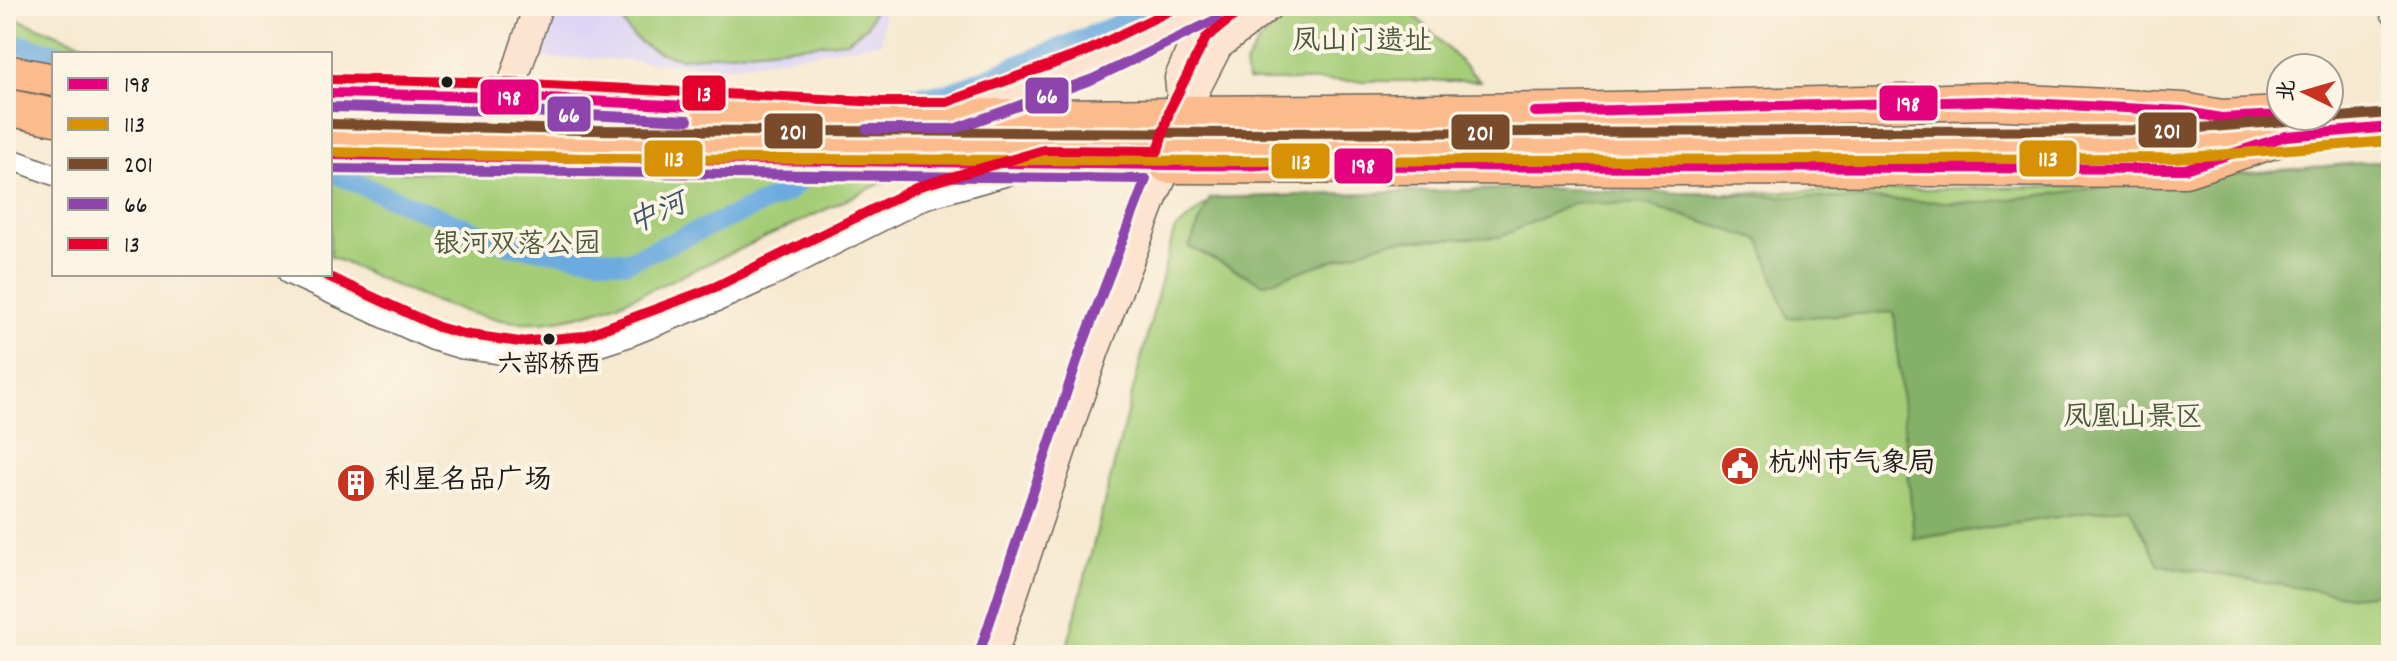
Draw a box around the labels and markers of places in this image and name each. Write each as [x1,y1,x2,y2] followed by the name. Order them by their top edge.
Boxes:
[439,74,455,90] unlabelled marker
[541,331,557,347] marker: 六部桥西
[497,348,601,385] place label: 六部桥西
[1719,445,1761,487] public building icon: 杭州市气象局
[1768,446,1936,486] place label: 杭州市气象局
[335,462,377,504] building icon: 利星名品广场
[384,463,552,503] place label: 利星名品广场

